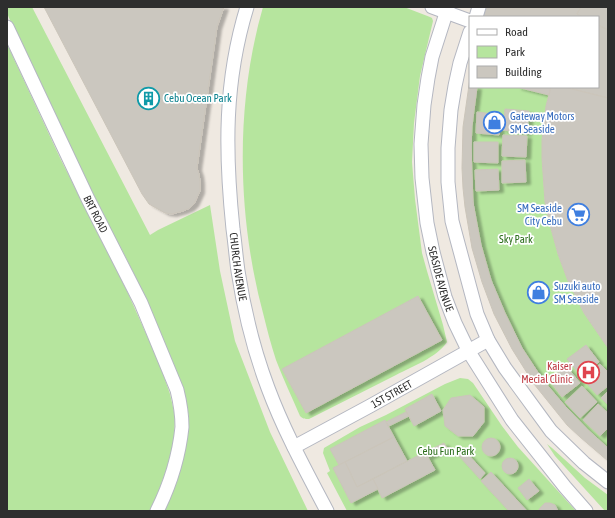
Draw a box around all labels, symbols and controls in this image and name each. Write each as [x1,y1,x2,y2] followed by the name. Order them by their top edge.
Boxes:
[469,16,599,88] legend
[505,25,528,39] text: Road
[505,45,526,59] text: Park
[505,65,543,79] text: Building
[136,85,162,111] building icon: Cebu Ocean Park
[164,92,232,104] place label: Cebu Ocean Park
[482,109,508,135] shop icon: Gateway Motors SM Seaside
[510,110,575,135] place label: Gateway Motors SM Seaside
[81,193,110,235] street label: BRT ROAD
[565,201,591,227] supermarket icon: SM Seaside City Cebu
[517,202,562,227] place label: SM Seaside City Cebu
[228,232,249,302] street label: CHURCH AVENUE
[499,233,533,245] park label: Sky Park
[426,245,456,313] street label: SEASIDE AVENUE
[526,279,552,305] shop icon: Suzuki auto SM Seaside
[554,280,600,305] place label: Suzuki auto SM Seaside
[575,359,601,385] hospital icon: Kaiser Mecial Clinic
[521,360,573,385] place label: Kaiser Mecial Clinic
[369,378,414,410] street label: 1ST STREET
[418,445,475,457] park label: Cebu Fun Park

